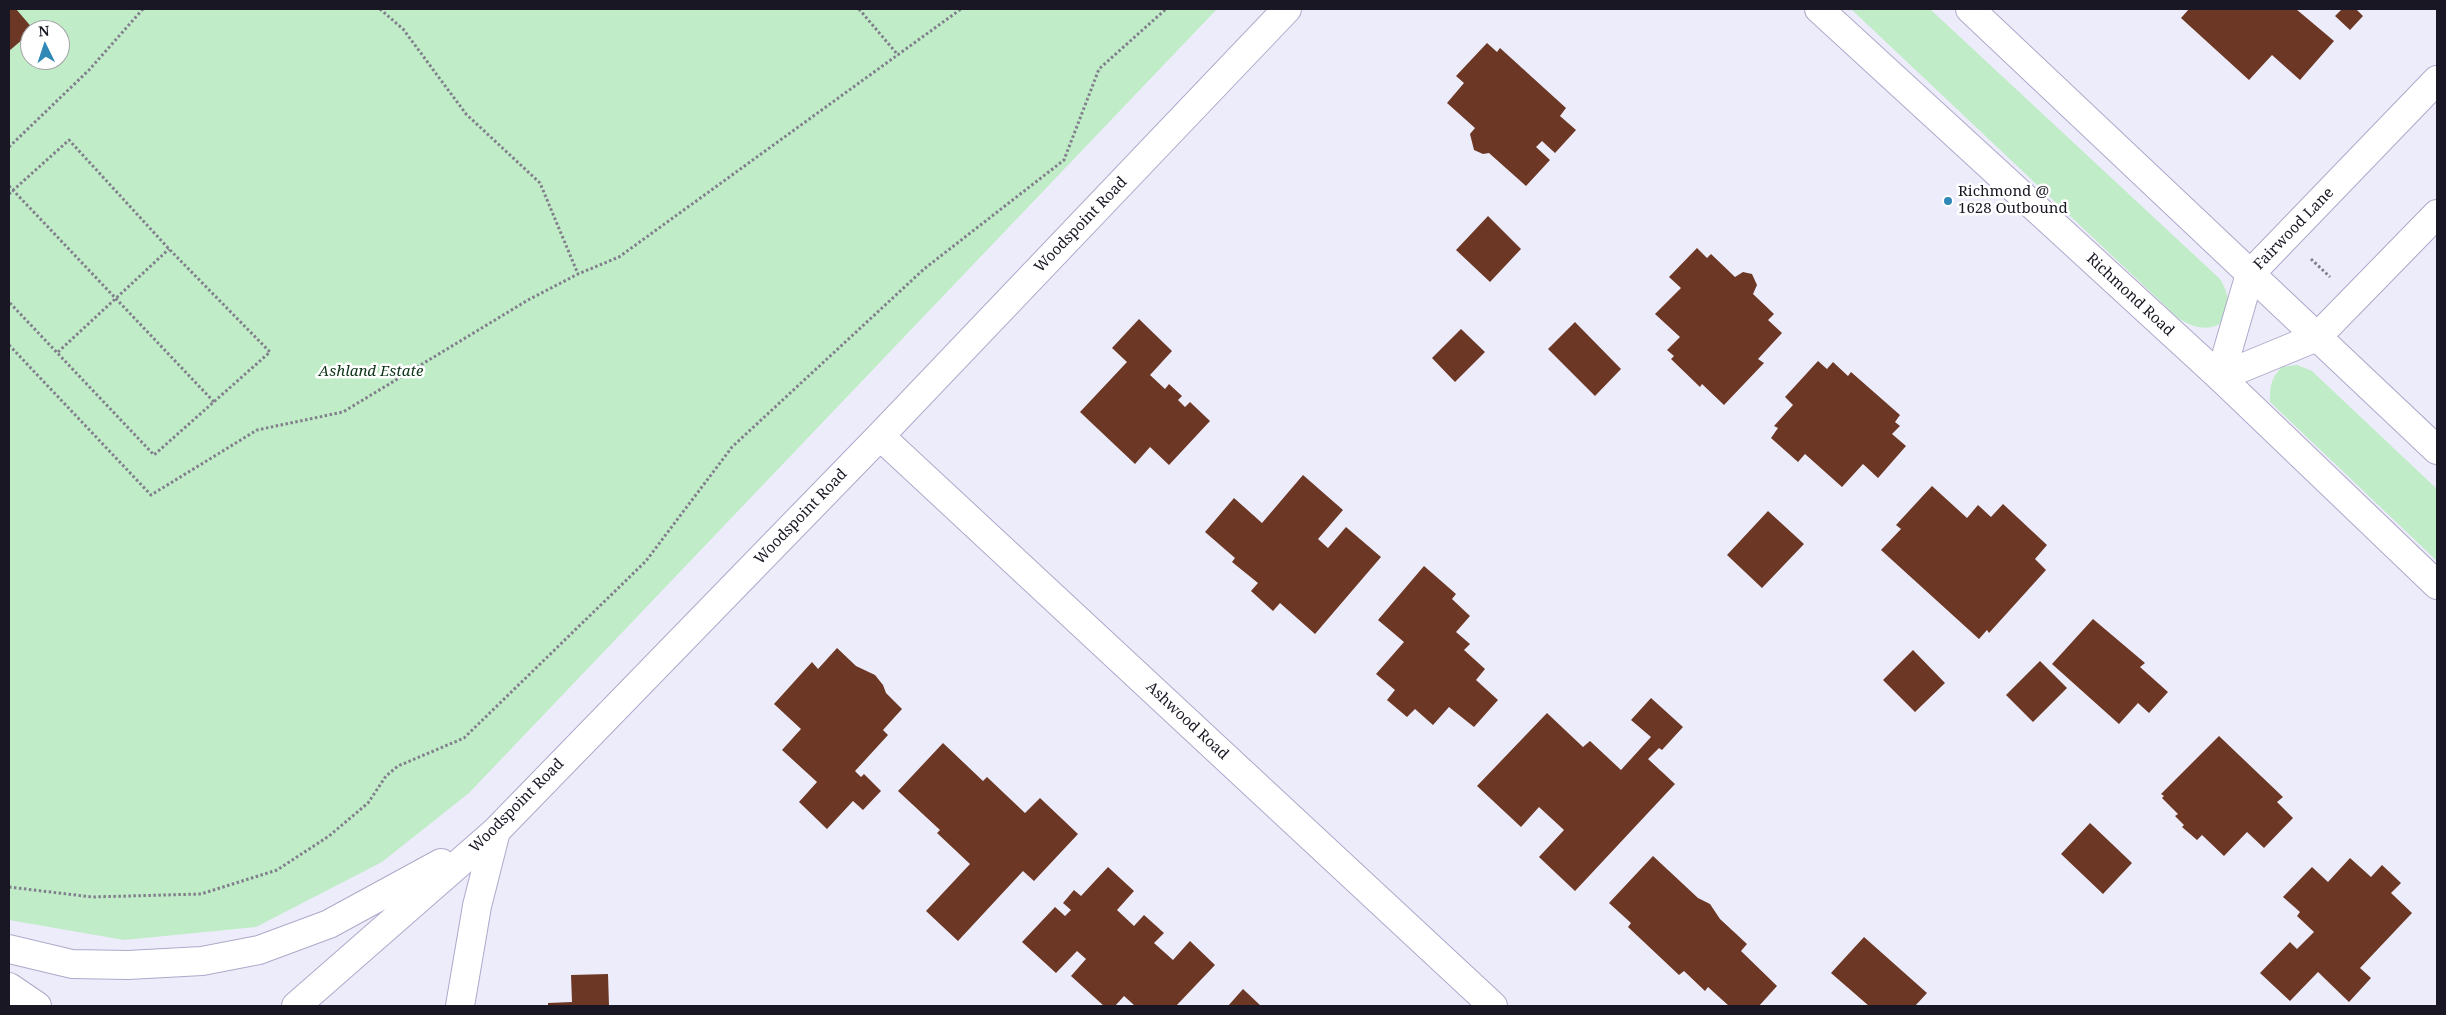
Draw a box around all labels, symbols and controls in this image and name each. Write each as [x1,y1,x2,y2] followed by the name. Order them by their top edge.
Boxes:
[20,20,70,70] north arrow
[38,21,50,40] text: N
[1031,174,1131,276] street label: Woodspoint Road
[1958,183,2068,218] place label: Richmond @ 1628 Outbound
[2250,184,2338,274] street label: Fairwood Lane
[1942,195,1954,207] marker: Richmond @ 1628 Outbound
[2082,250,2178,340] street label: Richmond Road
[319,363,423,381] park label: Ashland Estate
[751,466,851,568] street label: Woodspoint Road
[1142,678,1232,764] street label: Ashwood Road
[466,755,568,857] street label: Woodspoint Road

